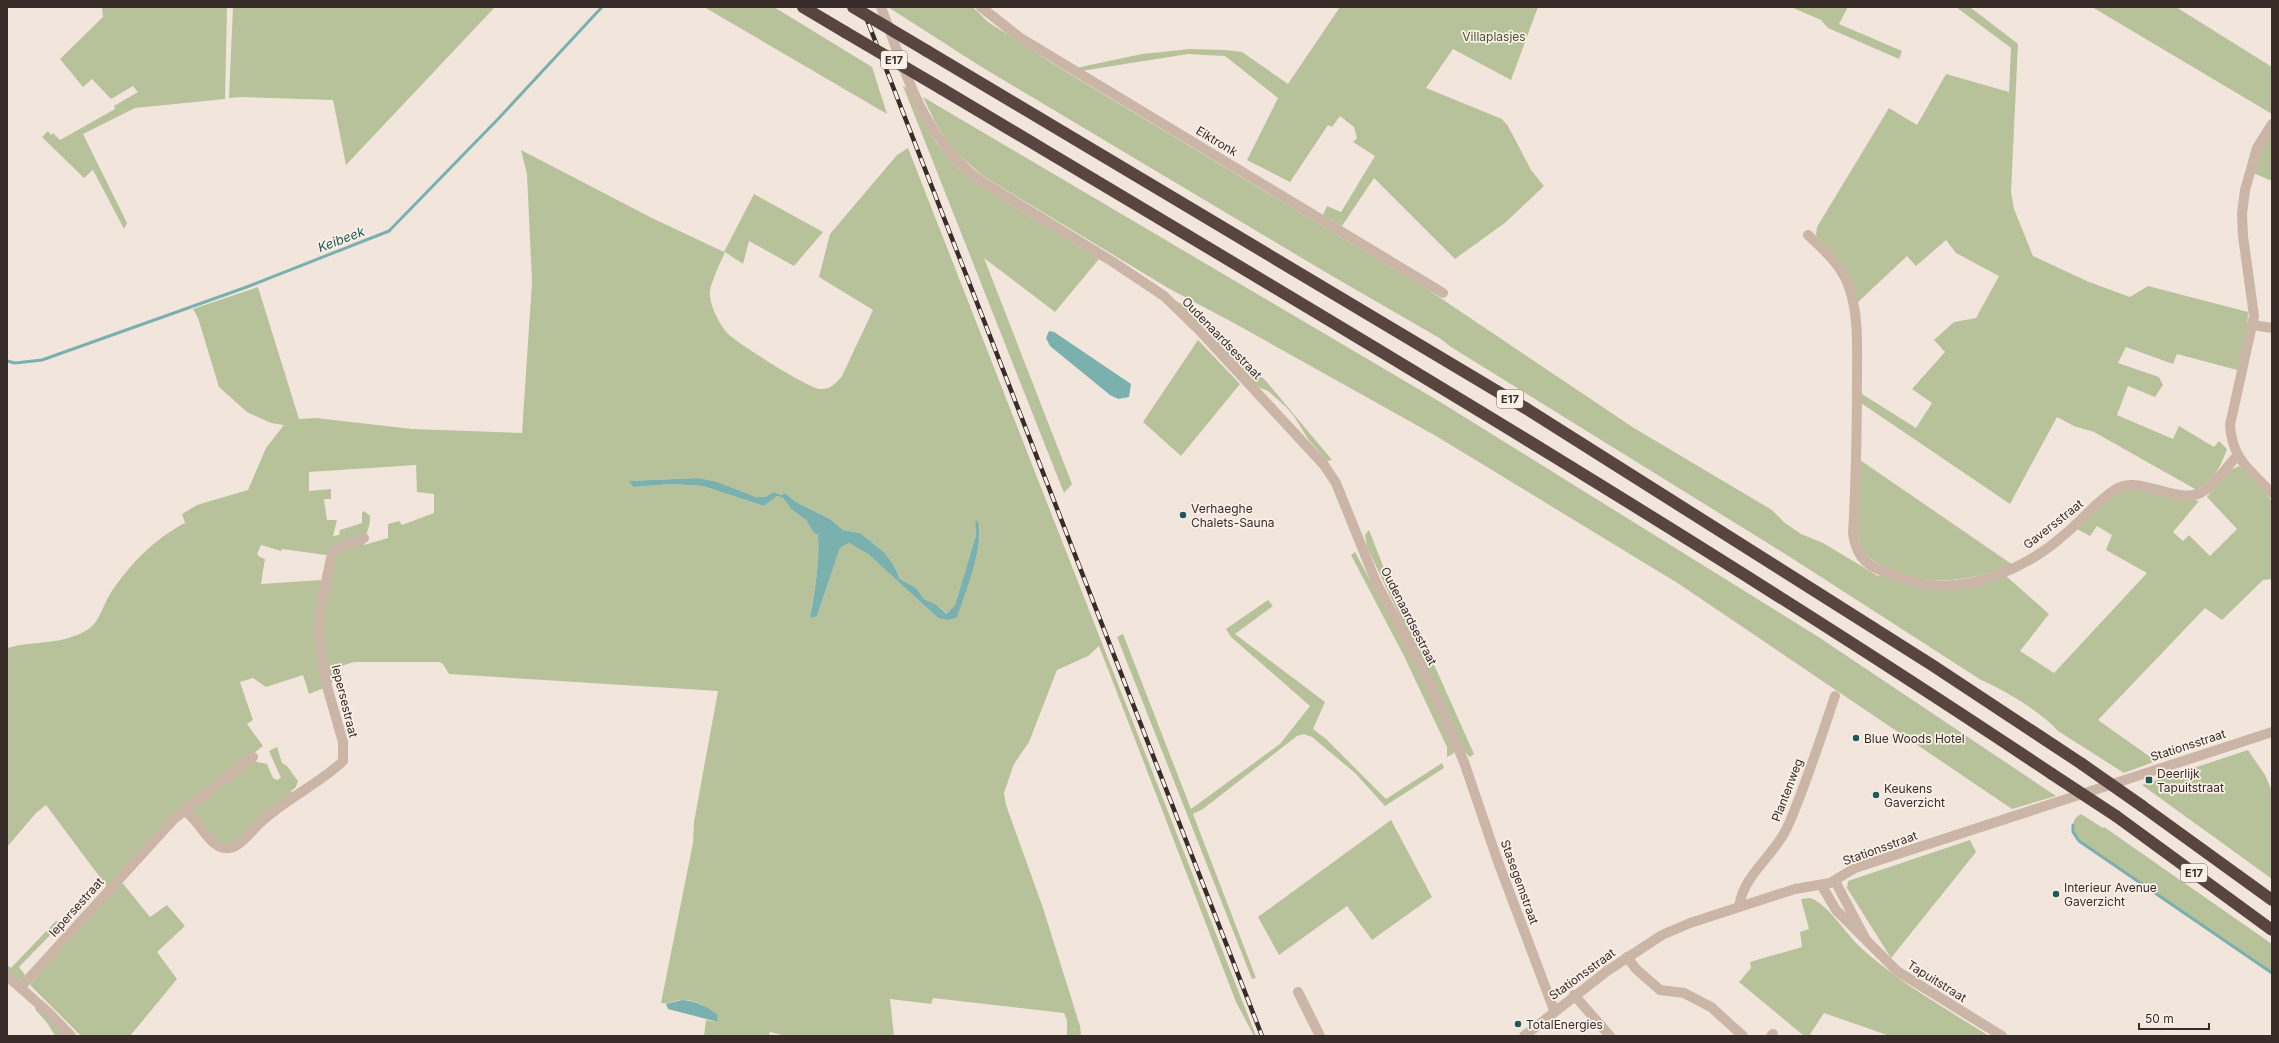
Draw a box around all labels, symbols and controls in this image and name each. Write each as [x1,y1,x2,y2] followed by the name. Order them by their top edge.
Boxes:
[1462,29,1526,44] park label: Villaplasjes
[881,51,907,69] road number: E17
[1193,123,1241,159] street label: Eiktronk
[315,222,368,255] water label: Keibeek
[1179,294,1265,382] street label: Oudenaardsestraat
[1497,390,1523,408] road number: E17
[2020,496,2086,552] street label: Gaversstraat
[1191,501,1275,530] place label: Verhaeghe Chalets-Sauna
[1178,510,1188,520] marker: Verhaeghe Chalets-Sauna
[1378,564,1440,668] street label: Oudenaardsestraat
[329,663,361,739] street label: Iepersestraat
[2149,726,2227,764] street label: Stationsstraat
[1864,731,1965,746] place label: Blue Woods Hotel
[1851,733,1861,743] marker: Blue Woods Hotel
[1768,756,1806,824] street label: Plantenweg
[2157,766,2224,795] place label: Deerlijk Tapuitstraat
[2144,775,2154,785] marker: Deerlijk Tapuitstraat
[1884,781,1945,810] place label: Keukens Gaverzicht
[1871,790,1881,800] marker: Keukens Gaverzicht
[1841,828,1919,868] street label: Stationsstraat
[1498,838,1542,926] street label: Stasegemstraat
[2181,864,2207,882] road number: E17
[45,874,107,940] street label: Iepersestraat
[2064,880,2157,909] place label: Interieur Avenue Gaverzicht
[2051,889,2061,899] marker: Interieur Avenue Gaverzicht
[1546,945,1618,1003] street label: Stationsstraat
[1905,957,1969,1005] street label: Tapuitstraat
[2139,1005,2209,1031] scale bar
[2145,1011,2174,1026] text: 50 m
[1526,1017,1603,1032] place label: TotalEnergies
[1513,1019,1523,1029] marker: TotalEnergies

